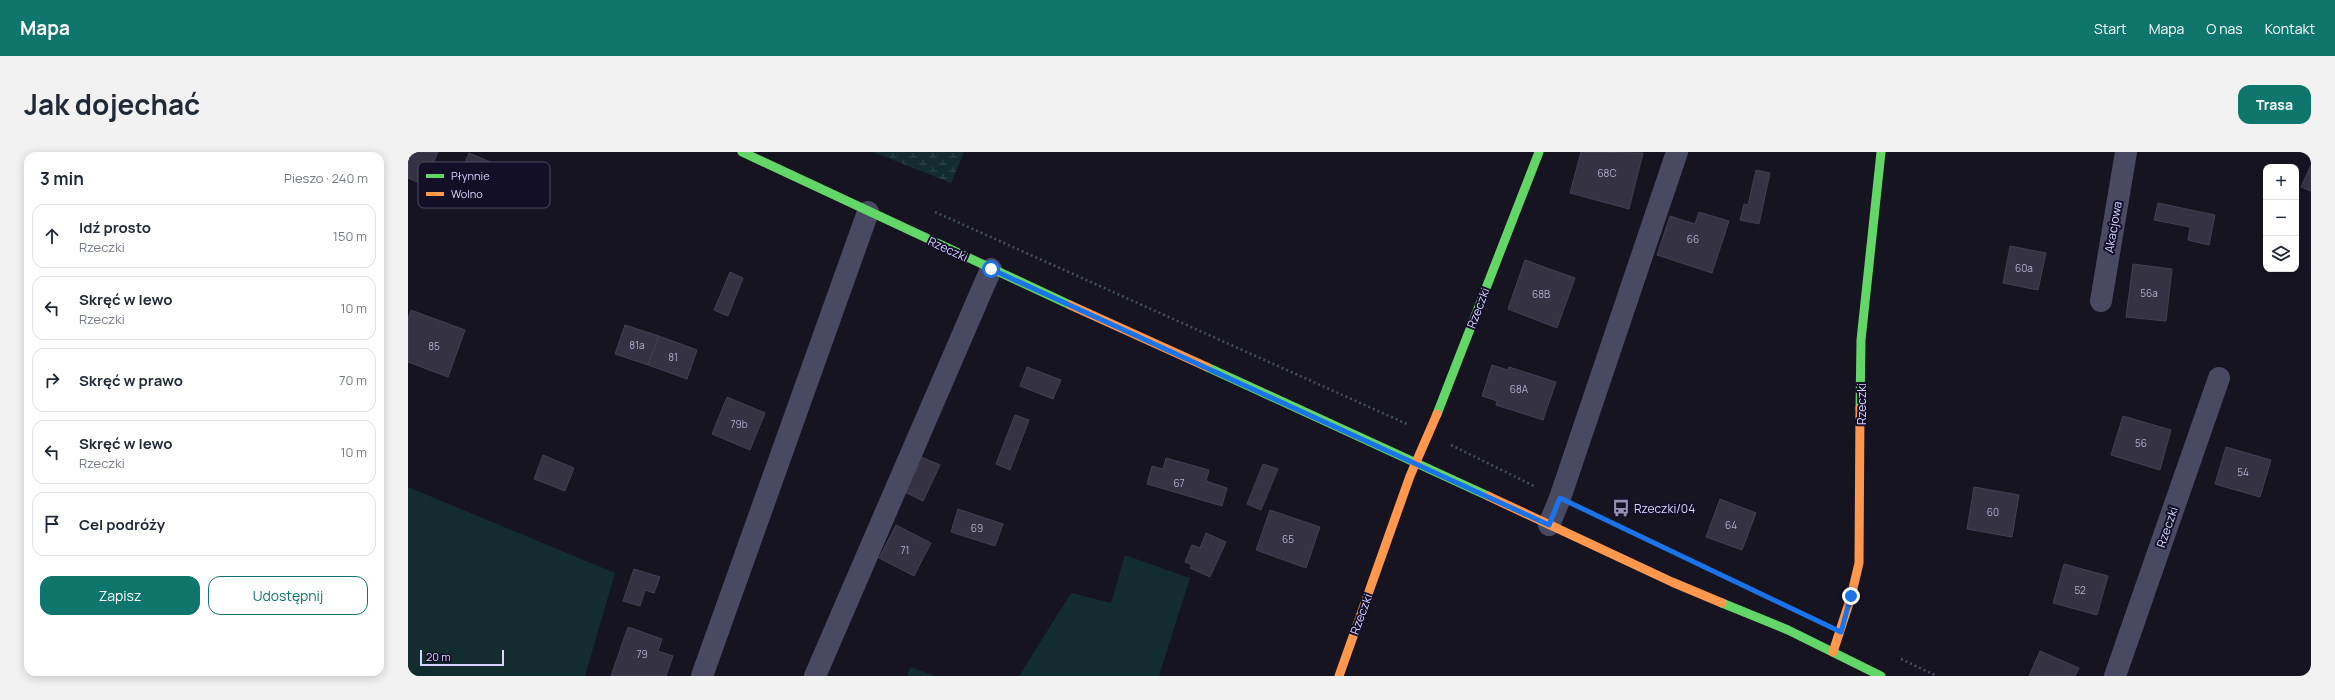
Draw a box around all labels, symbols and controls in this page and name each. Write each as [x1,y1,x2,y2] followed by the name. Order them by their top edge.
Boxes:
[20,15,70,41] text: Mapa
[2094,19,2127,38] text: Start
[2149,19,2184,38] text: Mapa
[2206,19,2243,38] text: O nas
[2265,19,2315,38] text: Kontakt
[24,85,200,123] text: Jak dojechać
[2238,85,2311,124] button: Trasa
[418,162,550,208] legend
[2263,164,2299,272] map controls
[2263,164,2299,200] button: +
[1597,166,1617,180] house number: 68C
[40,167,84,190] text: 3 min
[451,168,490,183] text: Płynnie
[284,169,368,187] text: Pieszo · 240 m
[451,186,483,201] text: Wolno
[2100,200,2126,254] street label: Akacjowa
[2263,200,2299,236] button: −
[79,217,151,238] text: Idź prosto
[41,225,63,247] icon: ahead
[333,227,367,245] text: 150 m
[925,232,971,266] street label: Rzeczki
[1687,232,1699,246] house number: 66
[2263,236,2299,272] button: layers
[79,238,125,256] text: Rzeczki
[982,260,1000,278] route start
[2015,261,2033,275] house number: 60a
[1462,285,1494,331] street label: Rzeczki
[2140,286,2158,300] house number: 56a
[1532,287,1550,301] house number: 68B
[79,289,173,310] text: Skręć w lewo
[41,297,63,319] icon: left
[340,299,367,317] text: 10 m
[79,310,125,328] text: Rzeczki
[629,338,645,352] house number: 81a
[428,339,440,353] house number: 85
[668,350,678,364] house number: 81
[41,369,63,391] icon: right
[79,370,183,391] text: Skręć w prawo
[339,371,367,389] text: 70 m
[1510,382,1529,396] house number: 68A
[1853,383,1870,425] street label: Rzeczki
[730,417,748,431] house number: 79b
[79,433,173,454] text: Skręć w lewo
[2135,436,2147,450] house number: 56
[41,441,63,463] icon: left
[340,443,367,461] text: 10 m
[79,454,125,472] text: Rzeczki
[2237,465,2249,479] house number: 54
[1173,476,1185,490] house number: 67
[1611,498,1631,518] bus stop icon: Rzeczki/04
[1634,500,1695,517] place label: Rzeczki/04
[2152,504,2182,550] street label: Rzeczki
[1987,505,1999,519] house number: 60
[41,513,63,535] icon: arrive
[79,514,165,535] text: Cel podróży
[1725,518,1737,532] house number: 64
[971,521,983,535] house number: 69
[1282,532,1294,546] house number: 65
[901,543,909,557] house number: 71
[40,576,200,615] button: Zapisz
[208,576,368,615] button: Udostępnij
[2074,583,2086,597] house number: 52
[1842,587,1860,605] route end
[1346,591,1376,637] street label: Rzeczki
[636,647,648,661] house number: 79
[420,648,504,667] scale bar
[426,649,451,664] text: 20 m

